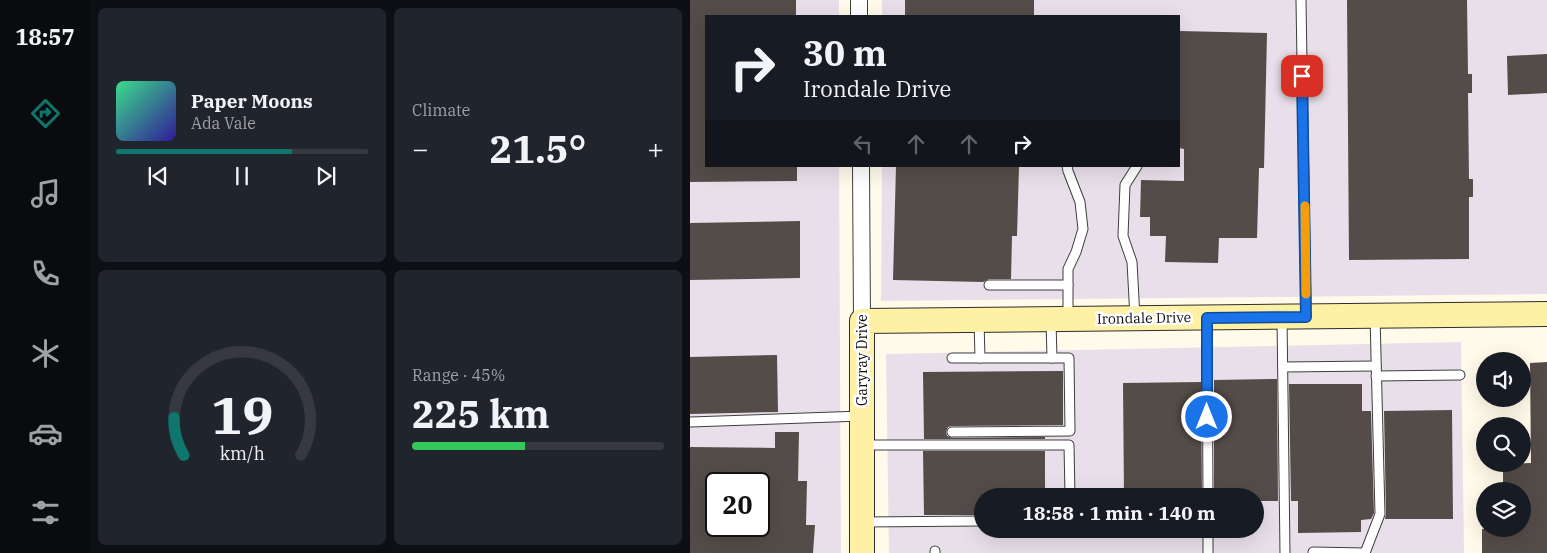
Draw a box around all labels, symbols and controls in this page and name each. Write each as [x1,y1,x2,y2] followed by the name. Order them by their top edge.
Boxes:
[15,22,75,51] text: 18:57
[803,30,887,76] text: 30 m
[720,35,785,100] icon: right
[1281,55,1323,97] pin
[1288,62,1316,90] icon: arrive
[803,74,951,103] text: Irondale Drive
[191,89,313,113] text: Paper Moons
[28,96,63,131] icon: directions
[412,100,470,120] text: Climate
[191,113,256,133] text: Ada Vale
[490,124,586,173] text: 21.5°
[412,130,429,167] text: −
[647,130,664,167] text: +
[849,130,877,158] icon: left
[902,130,930,158] icon: ahead
[955,130,983,158] icon: ahead
[1008,130,1036,158] icon: right
[144,162,172,190] icon: previous
[228,162,256,190] icon: pause
[312,162,340,190] icon: next
[28,176,63,211] icon: music
[28,256,63,291] icon: phone
[1097,308,1191,328] street label: Irondale Drive
[853,314,871,406] street label: Garyray Drive
[28,336,63,371] icon: climate
[1476,352,1531,537] map controls
[1476,352,1531,407] button: sound
[412,365,505,385] text: Range · 45%
[211,381,273,448] text: 19
[412,389,550,438] text: 225 km
[1180,390,1232,442] position arrow
[28,416,63,451] icon: car
[1476,417,1531,472] button: search
[219,442,265,465] text: km/h
[705,472,770,537] speed limit sign: 20
[1476,482,1531,537] button: layers
[28,495,63,530] icon: filters
[1023,501,1215,525] text: 18:58 · 1 min · 140 m

